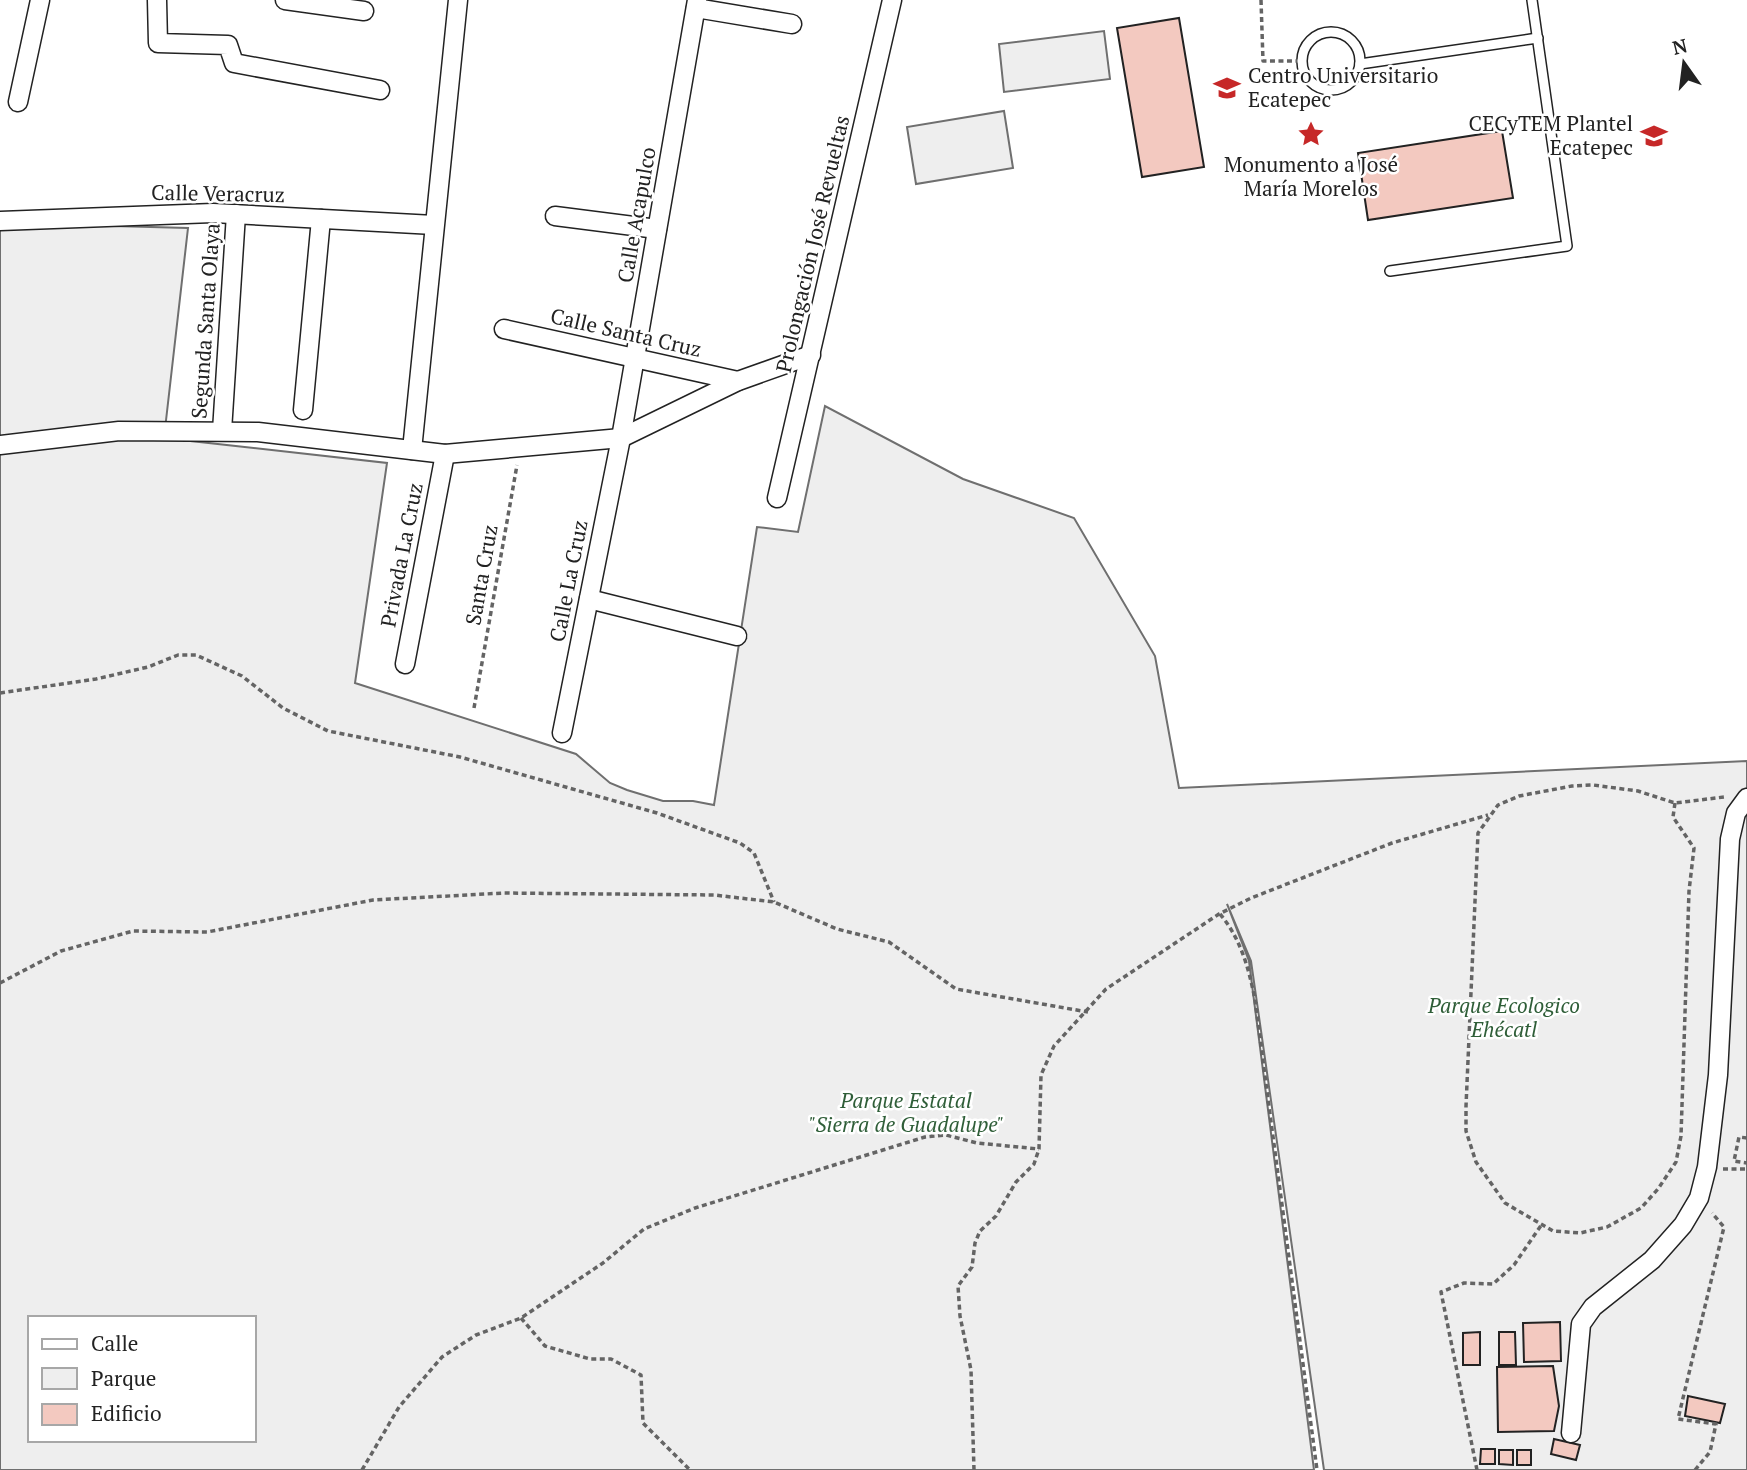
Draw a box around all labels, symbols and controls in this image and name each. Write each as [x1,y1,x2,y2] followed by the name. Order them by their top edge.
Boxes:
[1649,28,1719,98] north arrow
[1670,32,1690,60] text: N
[1248,61,1438,113] place label: Centro Universitario Ecatepec
[1212,73,1242,103] school or university icon: Centro Universitario Ecatepec
[1469,109,1633,161] place label: CECyTEM Plantel Ecatepec
[769,112,855,375] street label: Prolongación José Revueltas
[1296,119,1326,149] place icon: Monumento a José María Morelos
[1639,121,1669,151] school or university icon: CECyTEM Plantel Ecatepec
[610,145,662,285] street label: Calle Acapulco
[1224,150,1398,202] place label: Monumento a José María Morelos
[151,178,285,208] street label: Calle Veracruz
[184,222,226,420] street label: Segunda Santa Olaya
[548,301,704,363] street label: Calle Santa Cruz
[373,480,429,629] street label: Privada La Cruz
[542,517,594,644] street label: Calle La Cruz
[458,522,504,627] street label: Santa Cruz
[1427,991,1580,1043] park label: Parque Ecologico Ehécatl
[808,1086,1004,1138] park label: Parque Estatal "Sierra de Guadalupe"
[28,1316,256,1442] legend
[91,1329,138,1357] text: Calle
[91,1364,156,1392] text: Parque
[91,1399,162,1427] text: Edificio

